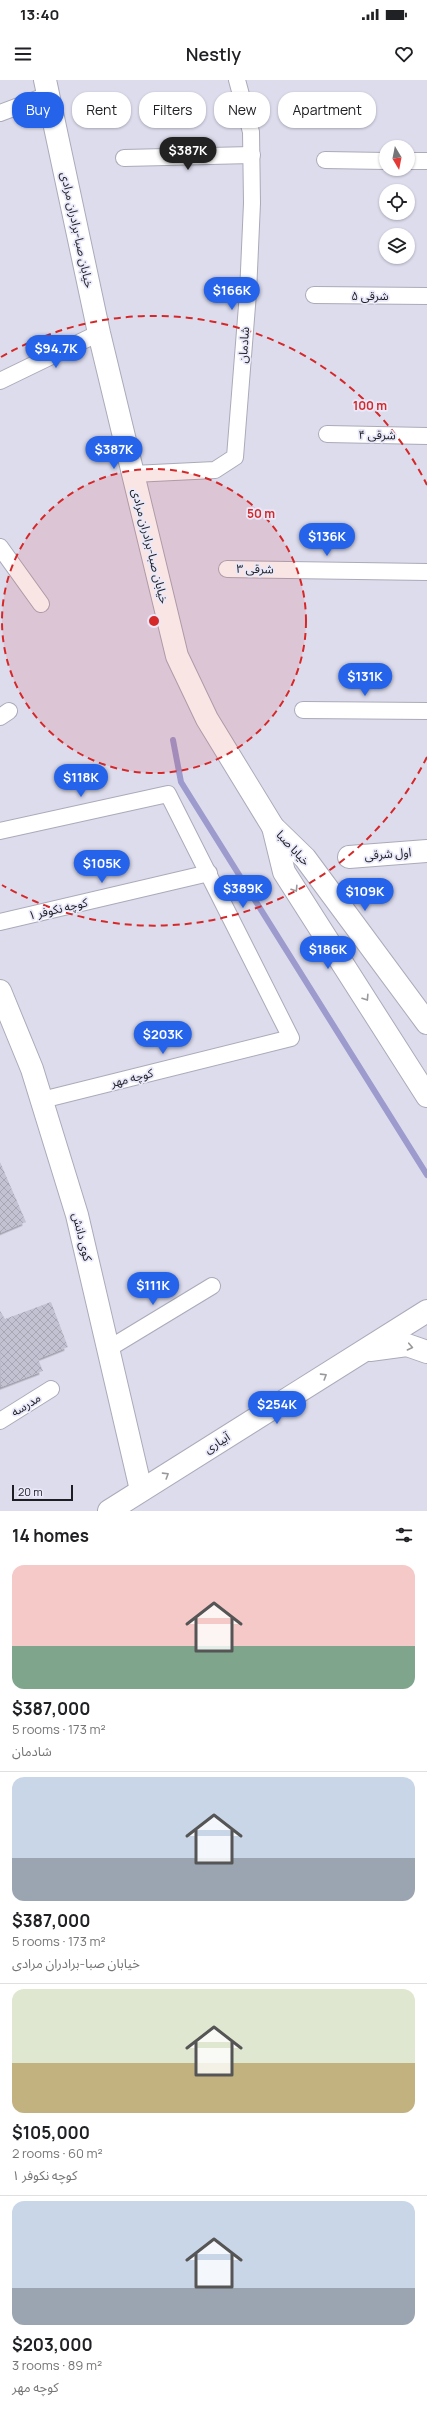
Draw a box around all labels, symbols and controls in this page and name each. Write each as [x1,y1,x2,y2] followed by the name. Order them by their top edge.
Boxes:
[20,4,59,25] text: 13:40
[186,42,241,66] text: Nestly
[12,43,34,65] icon: menu
[393,43,415,65] icon: heart
[12,92,64,128] chip: Buy
[72,92,131,128] chip: Rent
[139,92,206,128] chip: Filters
[214,92,270,128] chip: New
[278,92,376,128] chip: Apartment
[160,137,216,171] pin: $387K
[379,140,415,176] north arrow
[379,140,415,264] map controls
[168,141,208,159] text: $387K
[57,170,98,289] street label: خیابان صبا-برادران مرادی
[379,184,415,220] button: locate
[379,228,415,264] button: layers
[204,277,260,311] pin: $166K
[213,281,251,299] text: $166K
[351,287,389,304] street label: ۵ شرقی
[234,326,253,364] street label: شادمان
[23,335,89,369] pin: $94.7K
[34,339,78,357] text: $94.7K
[353,397,387,414] text: 100 m
[358,426,396,443] street label: ۴ شرقی
[86,436,142,470] pin: $387K
[94,440,134,458] text: $387K
[128,486,173,605] street label: خیابان صبا-برادران مرادی
[247,505,275,522] text: 50 m
[299,523,355,557] pin: $136K
[308,527,346,545] text: $136K
[236,560,274,577] street label: ۳ شرقی
[147,614,161,628] centre of rings
[337,663,393,697] pin: $131K
[347,667,383,685] text: $131K
[53,764,109,798] pin: $118K
[63,768,99,786] text: $118K
[273,826,314,869] street label: خیابا صبا
[364,843,412,864] street label: اول شرقی
[74,850,130,884] pin: $105K
[83,854,121,872] text: $105K
[215,875,271,909] pin: $389K
[337,878,393,912] pin: $109K
[223,879,263,897] text: $389K
[346,882,384,900] text: $109K
[290,885,298,892] one-way arrow
[27,893,90,924] street label: کوچه نکوفر ۱
[300,936,356,970] pin: $186K
[309,940,347,958] text: $186K
[361,994,369,1001] one-way arrow
[135,1021,191,1055] pin: $203K
[143,1025,183,1043] text: $203K
[108,1064,156,1091] street label: کوچه مهر
[68,1211,97,1264] street label: کوی دانش
[125,1272,181,1306] pin: $111K
[136,1276,170,1294] text: $111K
[407,1343,413,1351] one-way arrow
[319,1374,326,1381] one-way arrow
[8,1389,44,1420] street label: مدرسه
[249,1391,305,1425] pin: $254K
[257,1395,297,1413] text: $254K
[201,1428,233,1457] street label: آبیاری
[162,1472,169,1480] one-way arrow
[12,1483,73,1502] scale bar
[18,1484,43,1499] text: 20 m
[12,1524,89,1547] text: 14 homes
[393,1524,415,1546] icon: filters
[178,1591,250,1663] icon: home
[12,1697,90,1720] text: $387,000
[12,1720,106,1738] text: 5 rooms · 173 m²
[12,1742,52,1760] text: شادمان
[178,1803,250,1875] icon: home
[12,1909,90,1932] text: $387,000
[12,1932,106,1950] text: 5 rooms · 173 m²
[12,1954,140,1972] text: خیابان صبا-برادران مرادی
[178,2015,250,2087] icon: home
[12,2121,90,2144] text: $105,000
[12,2144,103,2162] text: 2 rooms · 60 m²
[12,2166,77,2184] text: کوچه نکوفر ۱
[178,2227,250,2299] icon: home
[12,2333,93,2356] text: $203,000
[12,2356,102,2374] text: 3 rooms · 89 m²
[12,2378,59,2396] text: کوچه مهر

